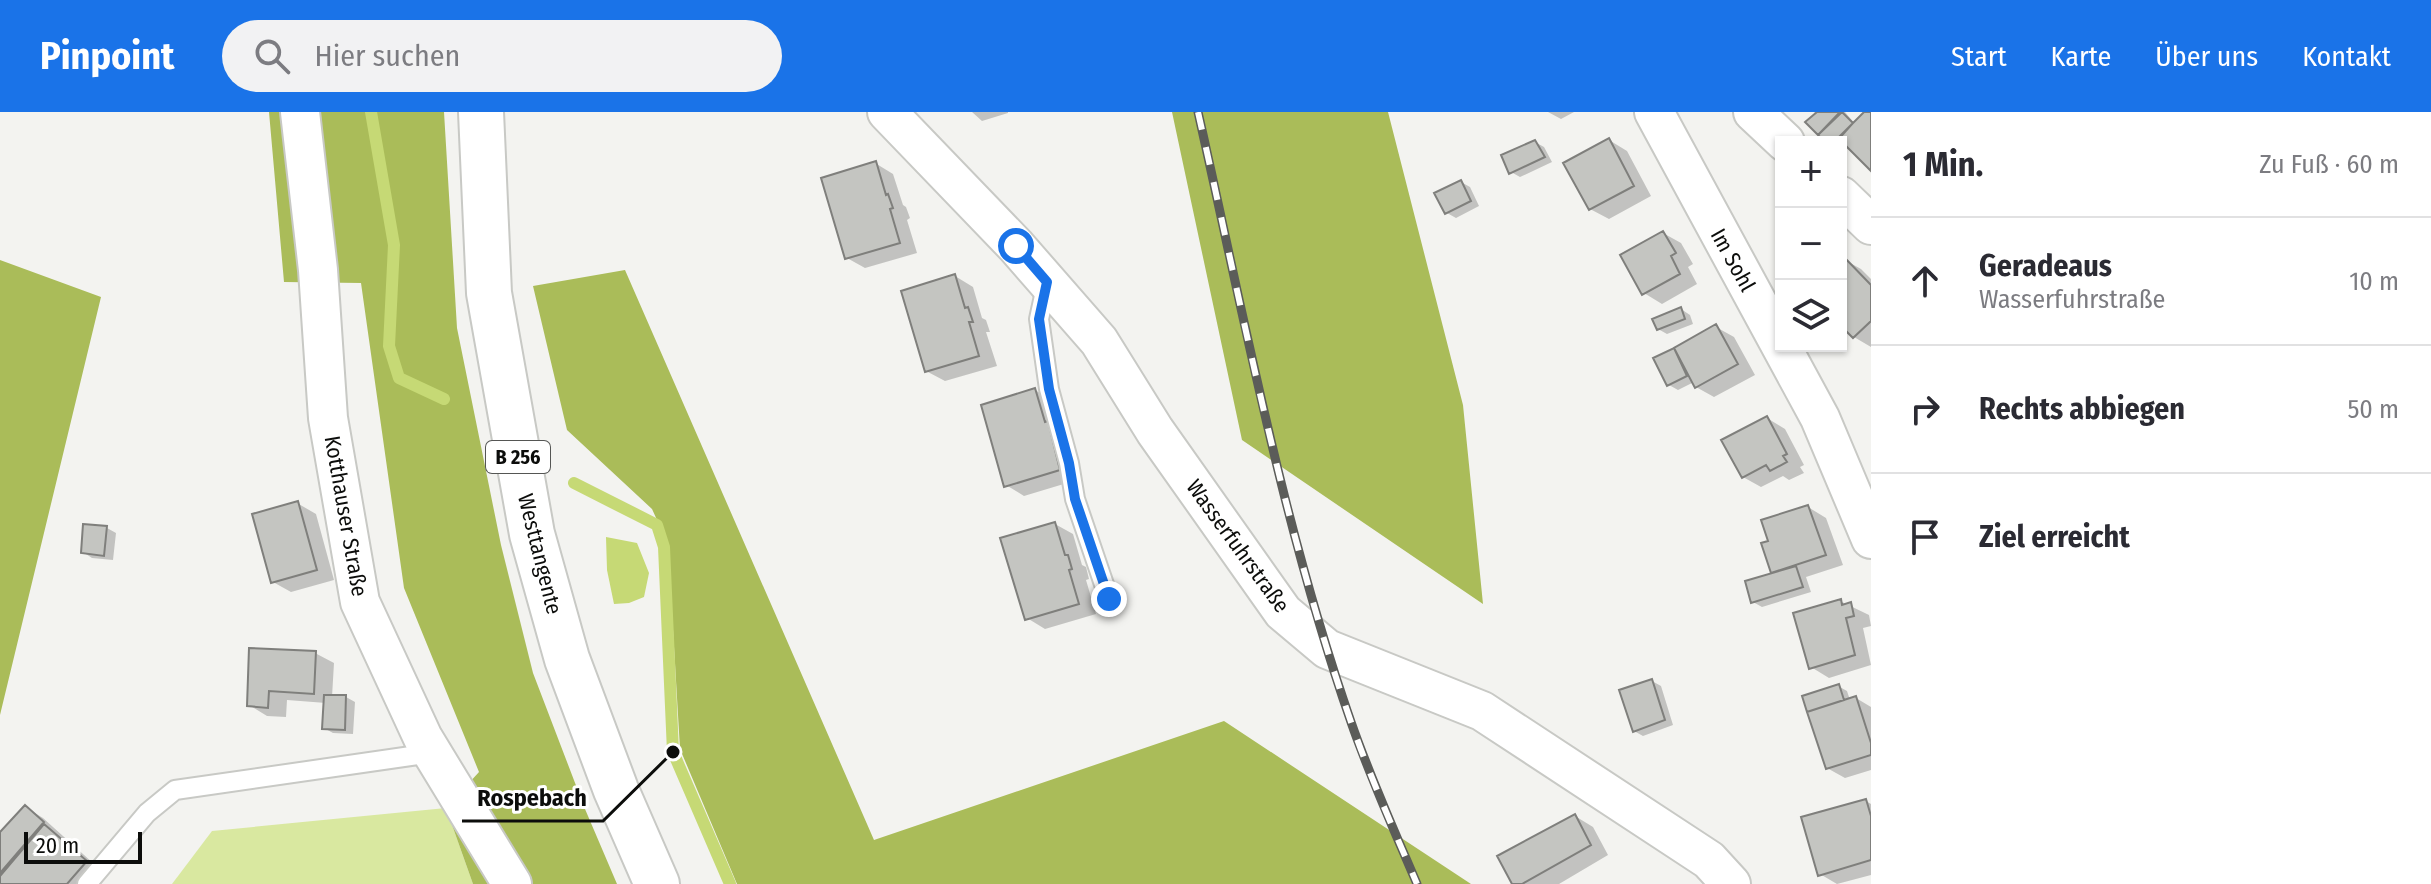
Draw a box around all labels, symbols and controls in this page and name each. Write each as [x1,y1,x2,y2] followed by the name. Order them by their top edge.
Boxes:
[222,20,782,92] search box
[40,33,174,79] text: Pinpoint
[250,34,294,78] icon: search
[314,38,460,74] text: Hier suchen
[1951,40,2007,73] text: Start
[2051,40,2111,73] text: Karte
[2155,40,2258,73] text: Über uns
[2302,40,2391,73] text: Kontakt
[1775,136,1847,352] map controls
[1775,136,1847,208] button: +
[1903,144,1983,185] text: 1 Min.
[2259,149,2399,180] text: Zu Fuß · 60 m
[1775,208,1847,280] button: −
[1705,224,1761,296] street label: Im Sohl
[998,228,1034,264] route start
[1979,248,2112,284] text: Geradeaus
[1903,259,1947,303] icon: ahead
[2349,266,2399,297] text: 10 m
[1775,280,1847,352] button: layers
[1979,284,2165,315] text: Wasserfuhrstraße
[1903,387,1947,431] icon: right
[1979,391,2185,427] text: Rechts abbiegen
[2347,394,2399,425] text: 50 m
[319,433,373,599] street label: Kotthauser Straße
[486,441,550,473] road number: B 256
[1181,474,1295,618] street label: Wasserfuhrstraße
[512,491,568,617] street label: Westtangente
[1903,515,1947,559] icon: arrive
[1979,519,2130,555] text: Ziel erreicht
[1091,581,1127,617] route end
[462,773,603,821] callout: Rospebach
[477,784,587,812] text: Rospebach
[24,828,142,864] scale bar
[36,832,79,859] text: 20 m

